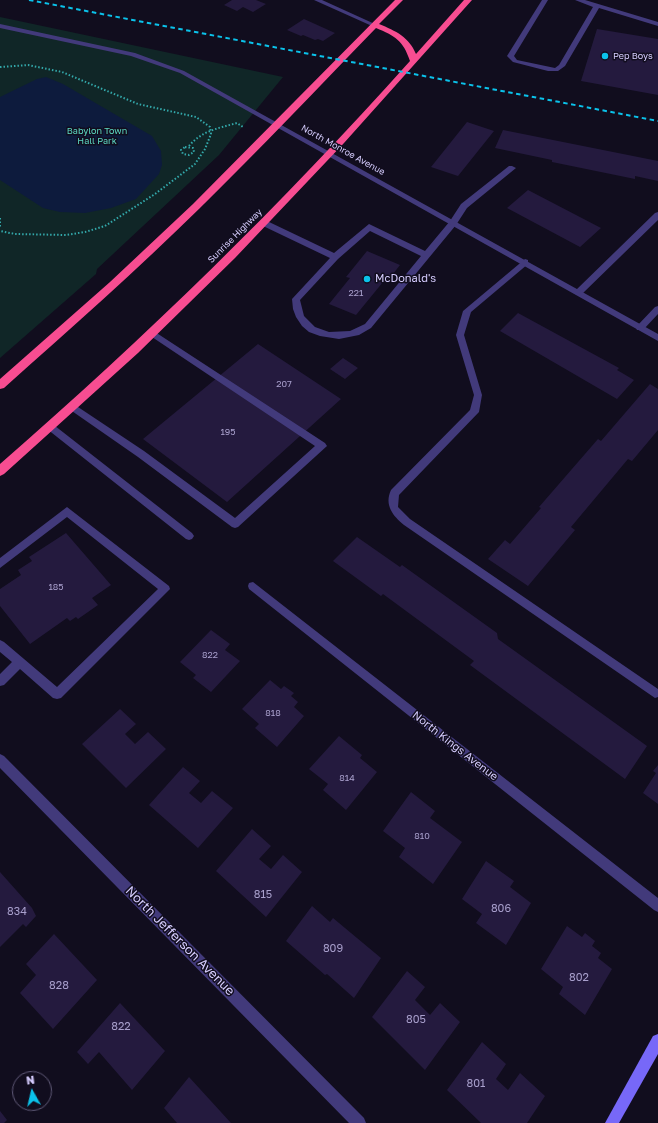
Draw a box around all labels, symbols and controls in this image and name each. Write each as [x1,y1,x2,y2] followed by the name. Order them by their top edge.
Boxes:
[600,51,610,61] marker: Pep Boys
[613,51,653,61] place label: Pep Boys
[299,122,387,178] street label: North Monroe Avenue
[67,126,127,147] park label: Babylon Town Hall Park
[206,207,264,265] street label: Sunrise Highway
[375,272,436,286] place label: McDonald's
[362,274,372,284] marker: McDonald's
[349,288,363,298] house number: 221
[276,379,292,389] house number: 207
[220,427,236,437] house number: 195
[48,582,64,592] house number: 185
[202,650,218,660] house number: 822
[265,708,281,718] house number: 818
[410,709,500,783] street label: North Kings Avenue
[339,773,355,783] house number: 814
[414,831,430,841] house number: 810
[122,883,238,999] street label: North Jefferson Avenue
[254,888,272,902] house number: 815
[491,902,511,916] house number: 806
[7,905,27,919] house number: 834
[323,942,343,956] house number: 809
[569,971,589,985] house number: 802
[49,979,69,993] house number: 828
[406,1013,426,1027] house number: 805
[111,1020,131,1034] house number: 822
[12,1071,52,1111] north arrow
[25,1073,35,1087] text: N
[467,1077,485,1091] house number: 801

